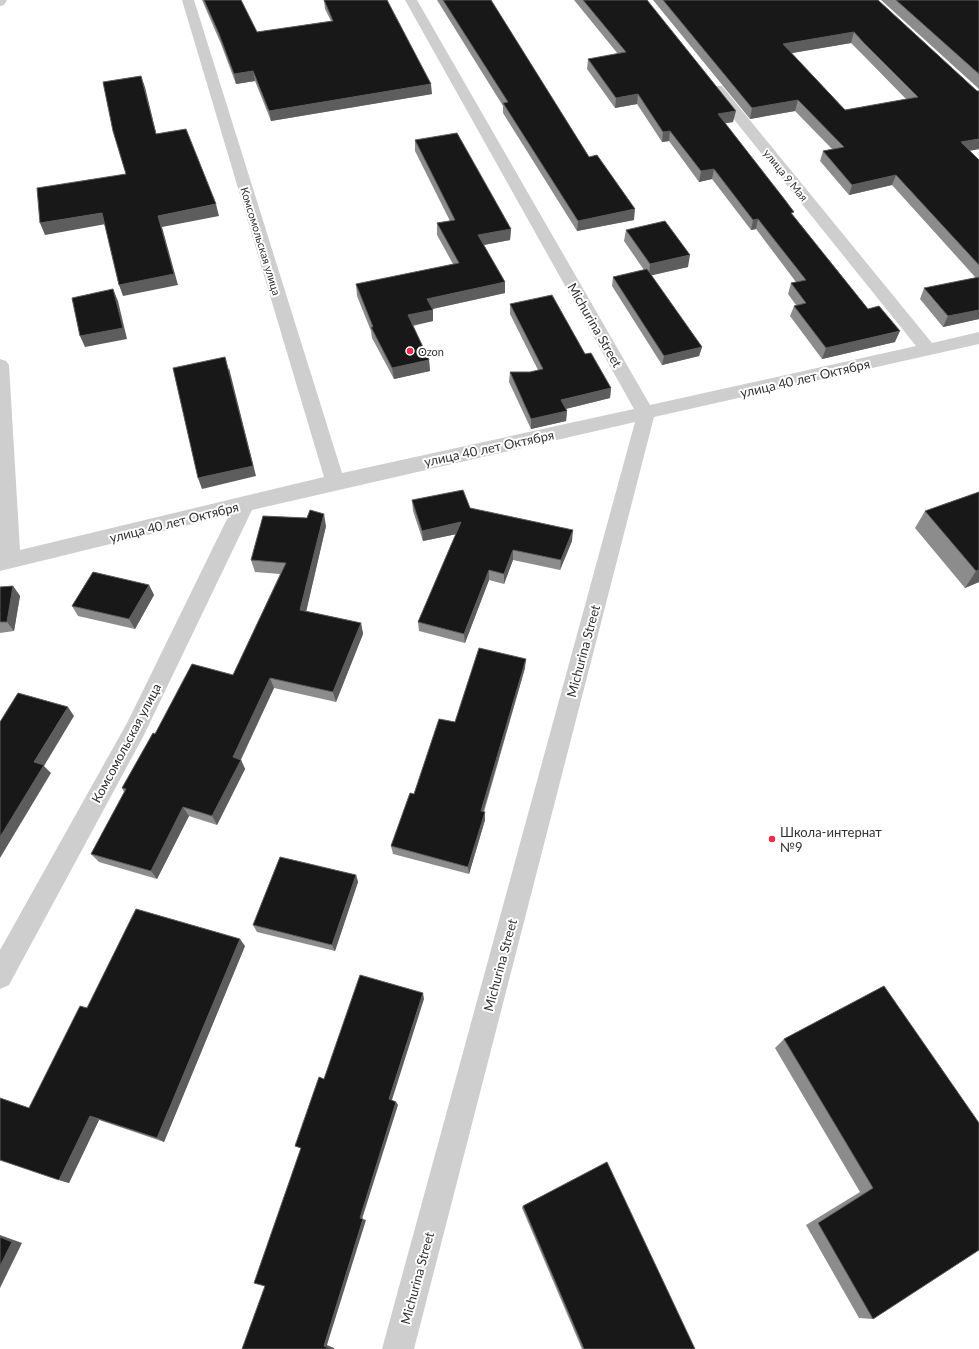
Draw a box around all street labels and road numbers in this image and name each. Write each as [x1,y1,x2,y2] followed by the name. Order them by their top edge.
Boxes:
[761,146,811,204] street label: улица 9 Мая
[238,185,284,297] street label: Комсомольская улица
[564,280,626,370] street label: Michurina Street
[739,355,871,401] street label: улица 40 лет Октября
[423,426,555,470] street label: улица 40 лет Октября
[108,498,240,546] street label: улица 40 лет Октября
[563,603,603,699] street label: Michurina Street
[88,681,164,805] street label: Комсомольская улица
[480,917,520,1013] street label: Michurina Street
[397,1230,437,1326] street label: Michurina Street

